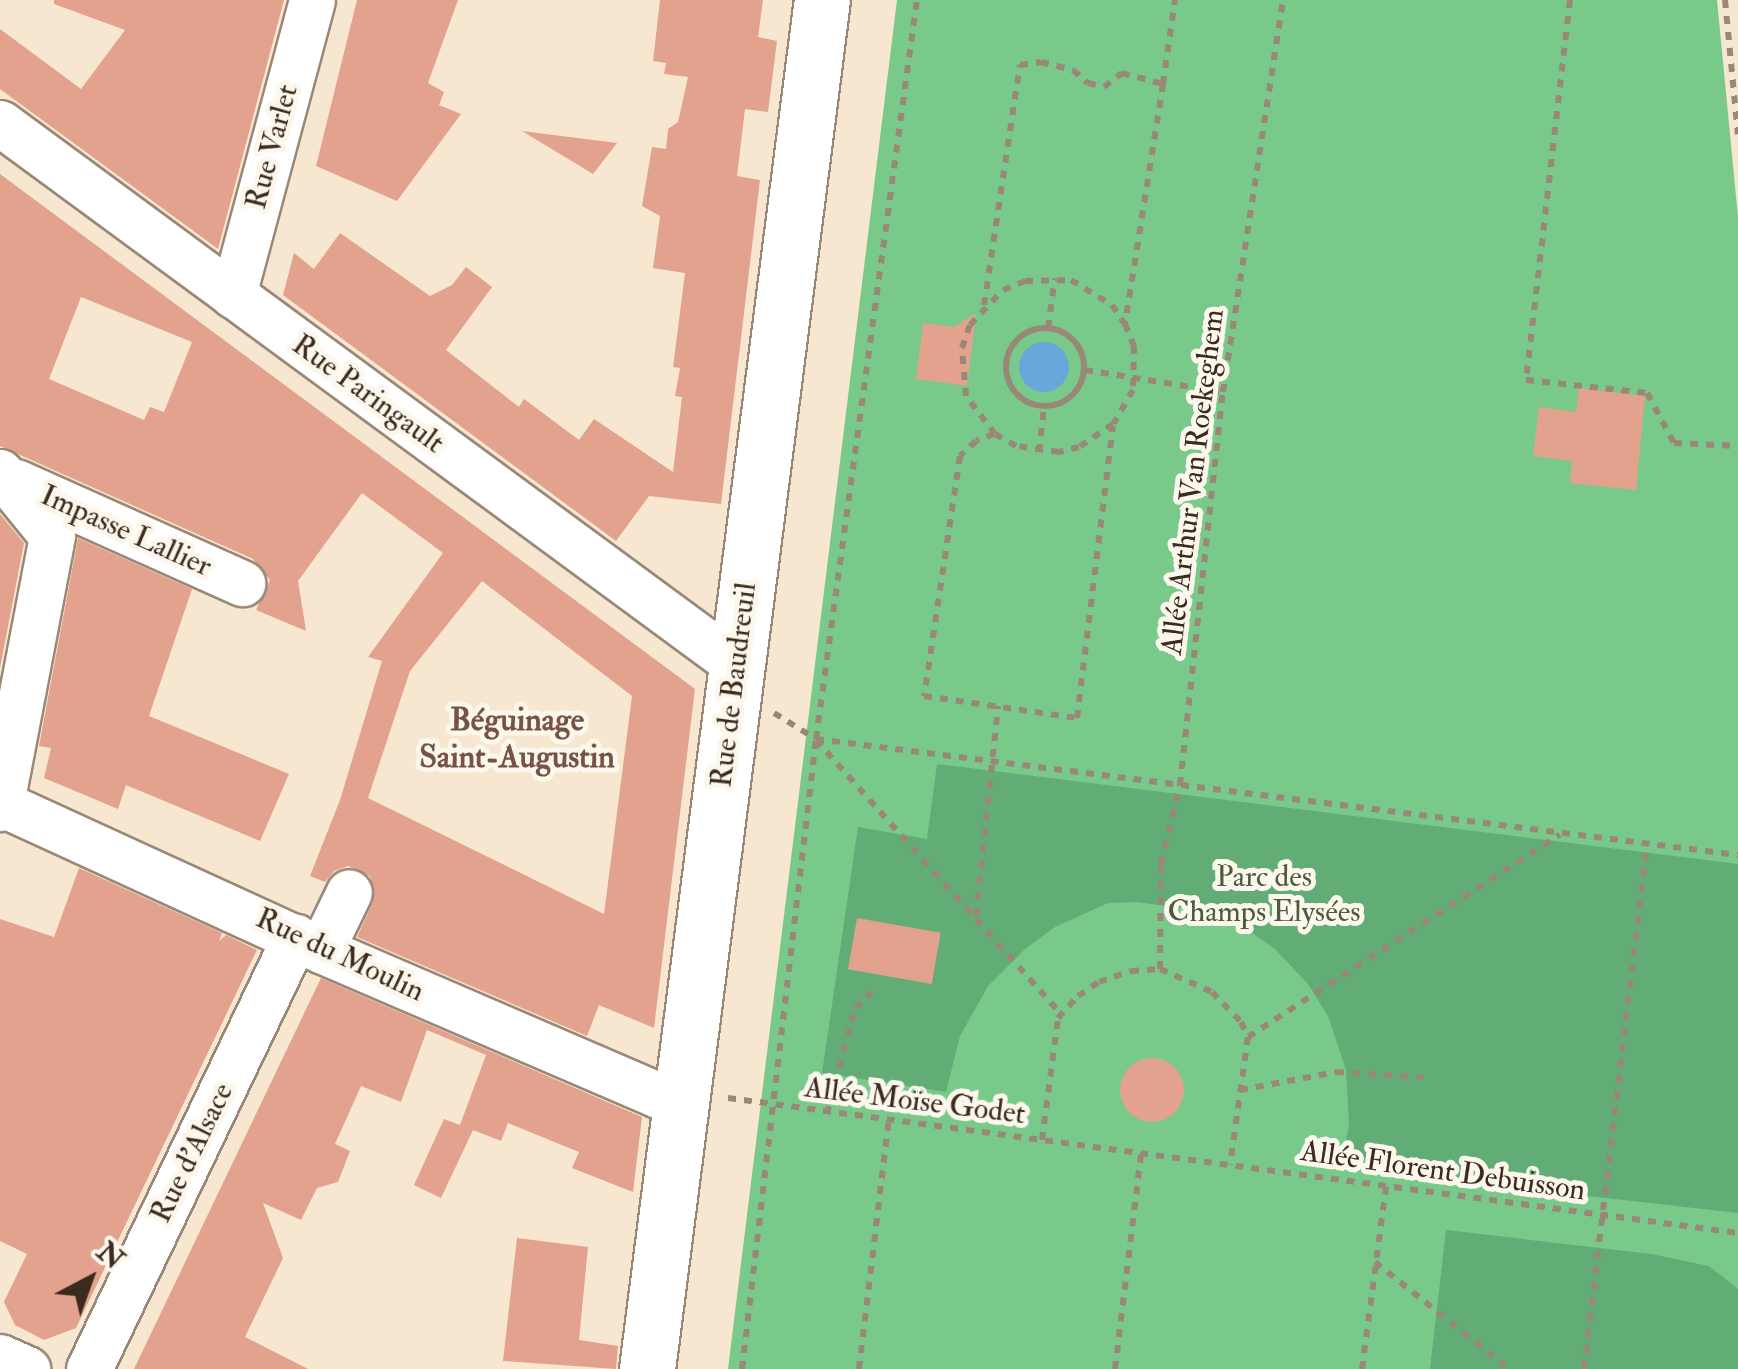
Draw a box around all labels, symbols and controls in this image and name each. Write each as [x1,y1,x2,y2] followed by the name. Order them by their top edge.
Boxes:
[238,81,306,213] street label: Rue Varlet
[1154,307,1232,657] street label: Allée Arthur Van Roekeghem
[285,327,451,461] street label: Rue Paringault
[35,477,217,585] street label: Impasse Lallier
[704,580,764,790] street label: Rue de Baudreuil
[419,702,615,777] district label: Béguinage Saint-Augustin
[1167,859,1361,930] park label: Parc des Champs Elysées
[250,900,430,1010] street label: Rue du Moulin
[802,1070,1028,1132] street label: Allée Moïse Godet
[143,1077,241,1229] street label: Rue d'Alsace
[1298,1133,1588,1209] street label: Allée Florent Debuisson
[40,1229,140,1329] north arrow
[89,1235,131,1277] text: N

